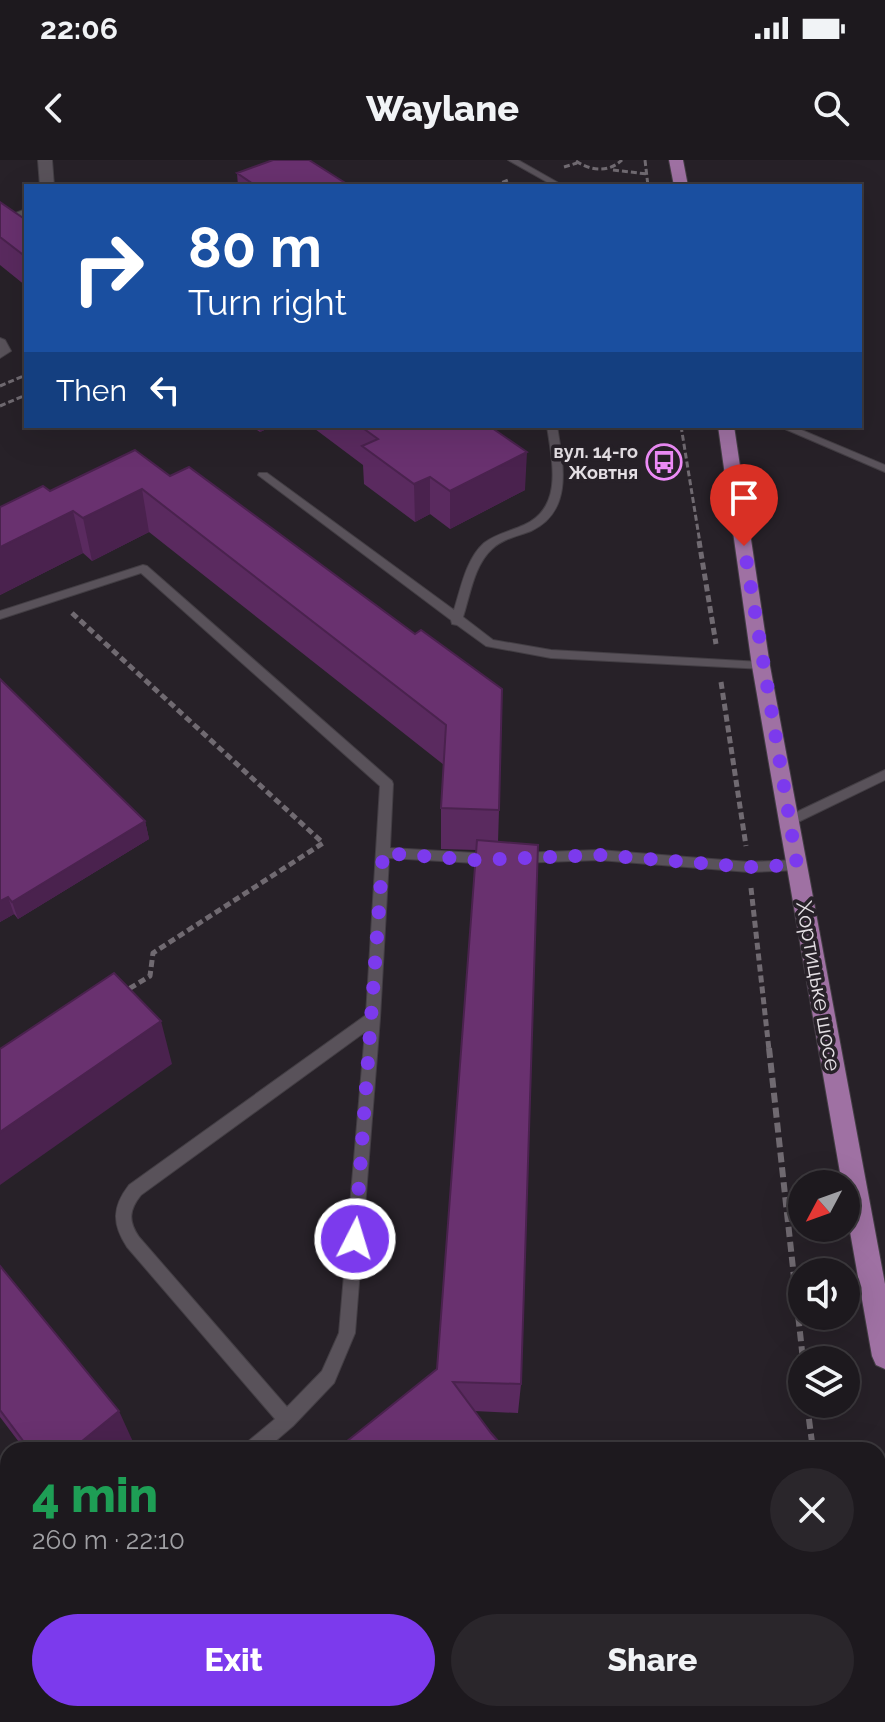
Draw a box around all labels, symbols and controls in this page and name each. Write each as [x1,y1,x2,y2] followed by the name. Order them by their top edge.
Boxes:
[40,11,118,46] text: 22:06
[32,86,76,130] icon: back
[809,86,853,130] icon: search
[366,87,519,129] text: Waylane
[188,214,322,280] text: 80 m
[56,216,160,320] icon: right
[188,281,347,323] text: Turn right
[143,368,187,412] icon: left
[56,373,127,408] text: Then
[554,441,638,483] place label: вул. 14-го Жовтня
[645,443,683,481] bus stop icon: вул. 14-го Жовтня
[710,464,778,546] pin
[722,476,766,520] icon: arrive
[791,899,847,1073] street label: Хортицьке шосе
[788,1170,860,1242] north arrow
[788,1170,860,1418] map controls
[313,1197,397,1281] position arrow
[788,1258,860,1330] button: sound
[788,1346,860,1418] button: layers
[32,1467,158,1523] text: 4 min
[770,1468,854,1552] button: close
[32,1525,185,1555] text: 260 m · 22:10
[32,1614,435,1706] button: Exit
[451,1614,854,1706] button: Share

